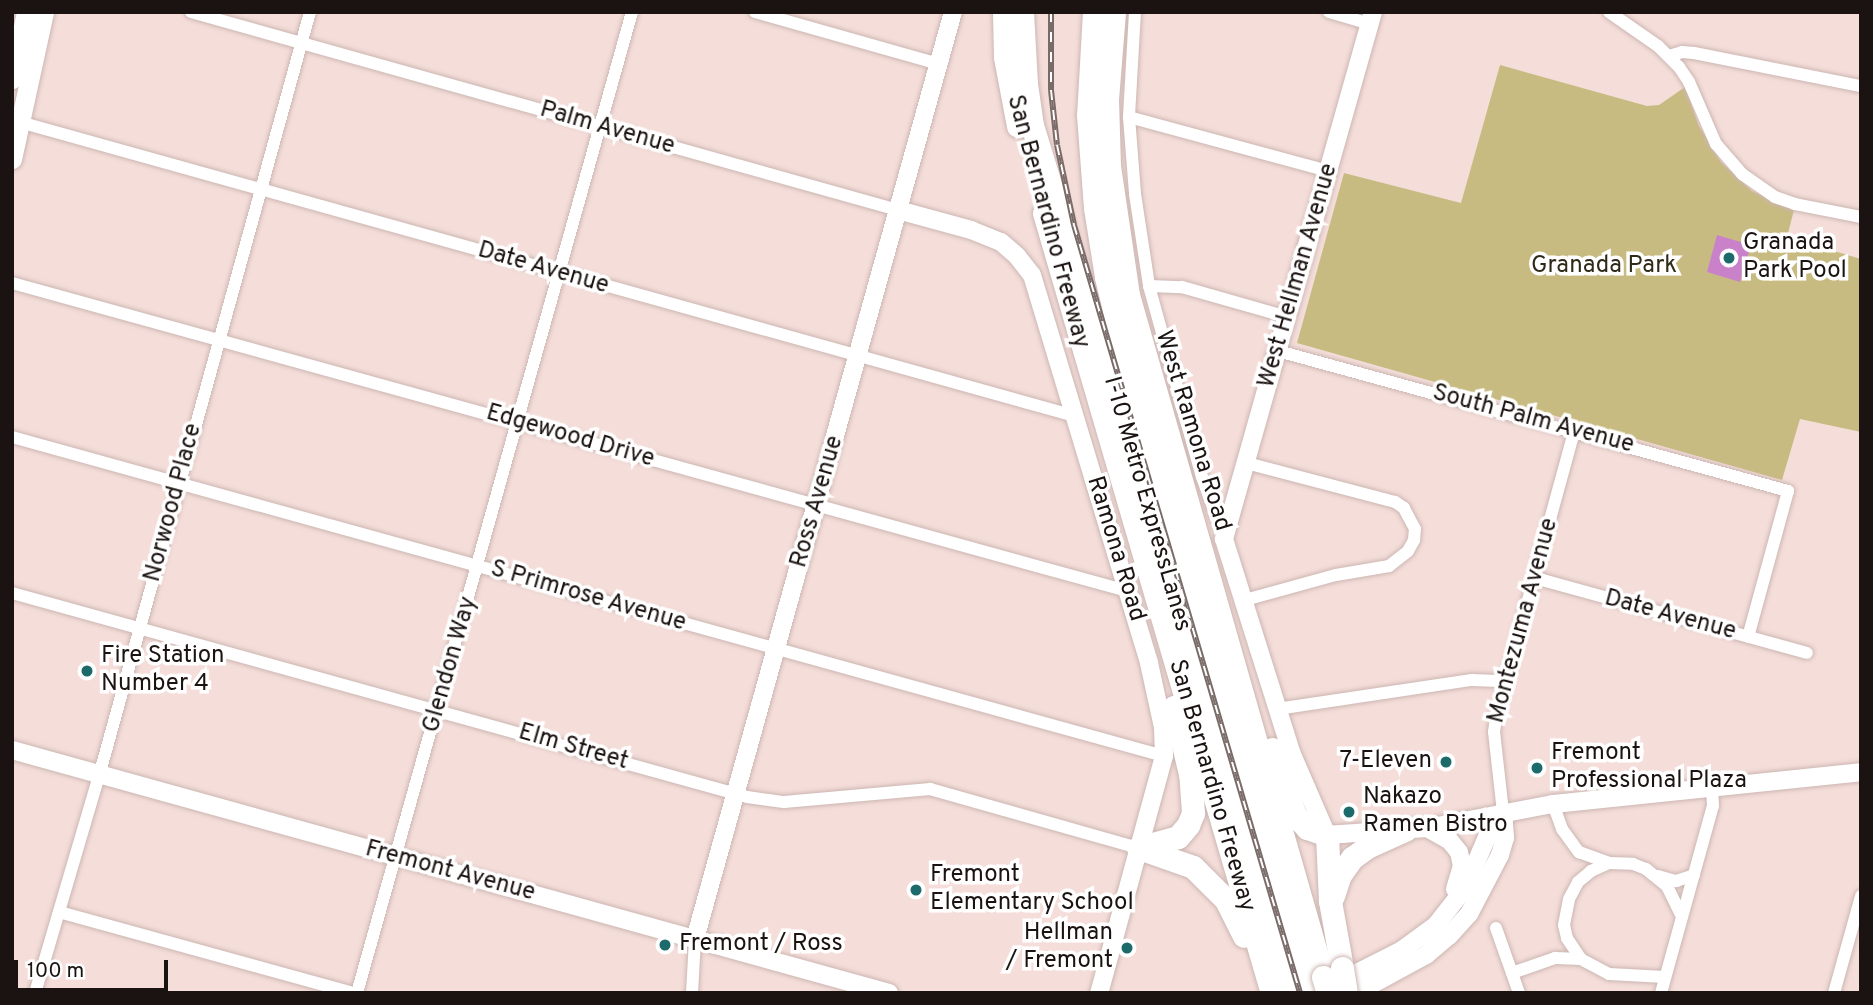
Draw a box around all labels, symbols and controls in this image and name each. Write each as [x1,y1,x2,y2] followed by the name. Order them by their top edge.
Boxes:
[999,92,1095,352] street label: San Bernardino Freeway
[536,96,678,162] street label: Palm Avenue
[1253,160,1345,392] street label: West Hellman Avenue
[1743,230,1847,286] place label: Granada Park Pool
[474,236,612,302] street label: Date Avenue
[1721,250,1737,266] marker: Granada Park Pool
[1531,253,1677,281] park label: Granada Park
[1148,327,1236,535] street label: West Ramona Road
[1096,373,1196,635] street label: I-10 Metro ExpressLanes
[1429,379,1637,461] street label: South Palm Avenue
[483,399,657,475] street label: Edgewood Drive
[139,421,209,585] street label: Norwood Place
[785,432,851,572] street label: Ross Avenue
[1079,473,1151,625] street label: Ramona Road
[1483,515,1565,727] street label: Montezuma Avenue
[487,555,689,639] street label: S Primrose Avenue
[1601,585,1739,647] street label: Date Avenue
[418,593,484,737] street label: Glendon Way
[101,643,225,699] place label: Fire Station Number 4
[1161,656,1261,916] street label: San Bernardino Freeway
[79,663,95,679] marker: Fire Station Number 4
[515,719,631,777] street label: Elm Street
[1551,740,1747,796] place label: Fremont Professional Plaza
[1339,748,1432,776] place label: 7-Eleven
[1438,754,1454,770] marker: 7-Eleven
[1529,760,1545,776] marker: Fremont Professional Plaza
[1363,784,1508,840] place label: Nakazo Ramen Bistro
[1341,804,1357,820] marker: Nakazo Ramen Bistro
[361,835,539,909] street label: Fremont Avenue
[930,862,1134,918] place label: Fremont Elementary School
[908,882,924,898] marker: Fremont Elementary School
[1006,920,1113,976] place label: Hellman / Fremont
[679,931,843,959] place label: Fremont / Ross
[657,937,673,953] marker: Fremont / Ross
[1119,940,1135,956] marker: Hellman / Fremont
[18,946,172,990] scale bar
[27,958,84,985] text: 100 m

